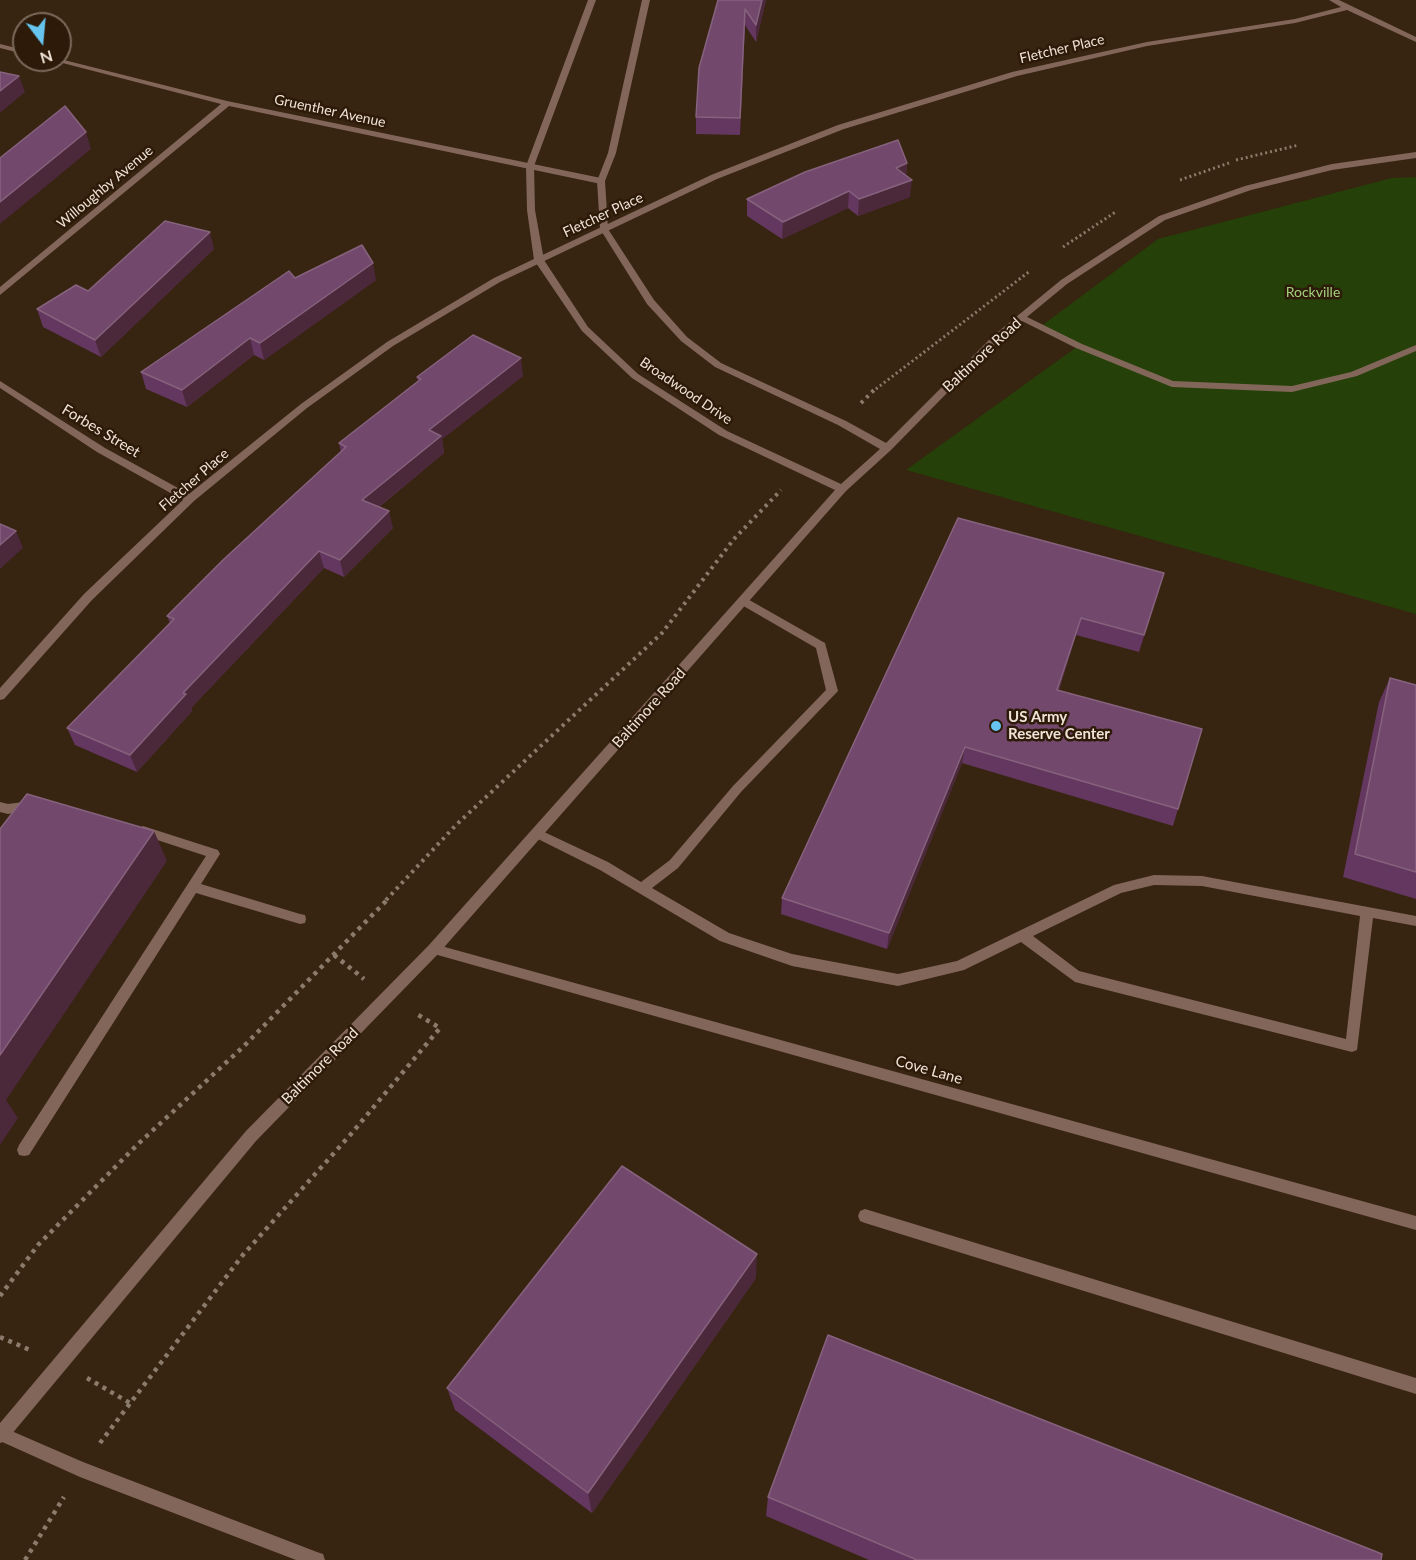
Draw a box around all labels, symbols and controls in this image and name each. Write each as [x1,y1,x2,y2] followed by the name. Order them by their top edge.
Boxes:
[12,12,72,72] north arrow
[1018,31,1106,67] street label: Fletcher Place
[38,47,55,69] text: N
[273,91,387,131] street label: Gruenther Avenue
[54,142,156,232] street label: Willoughby Avenue
[560,189,646,241] street label: Fletcher Place
[1286,284,1340,300] park label: Rockville
[939,314,1025,396] street label: Baltimore Road
[637,354,735,428] street label: Broadwood Drive
[59,401,143,461] street label: Forbes Street
[156,445,232,515] street label: Fletcher Place
[609,665,689,751] street label: Baltimore Road
[1008,708,1110,743] place label: US Army Reserve Center
[989,719,1003,733] marker: US Army Reserve Center
[278,1024,362,1108] street label: Baltimore Road
[893,1052,965,1088] street label: Cove Lane

